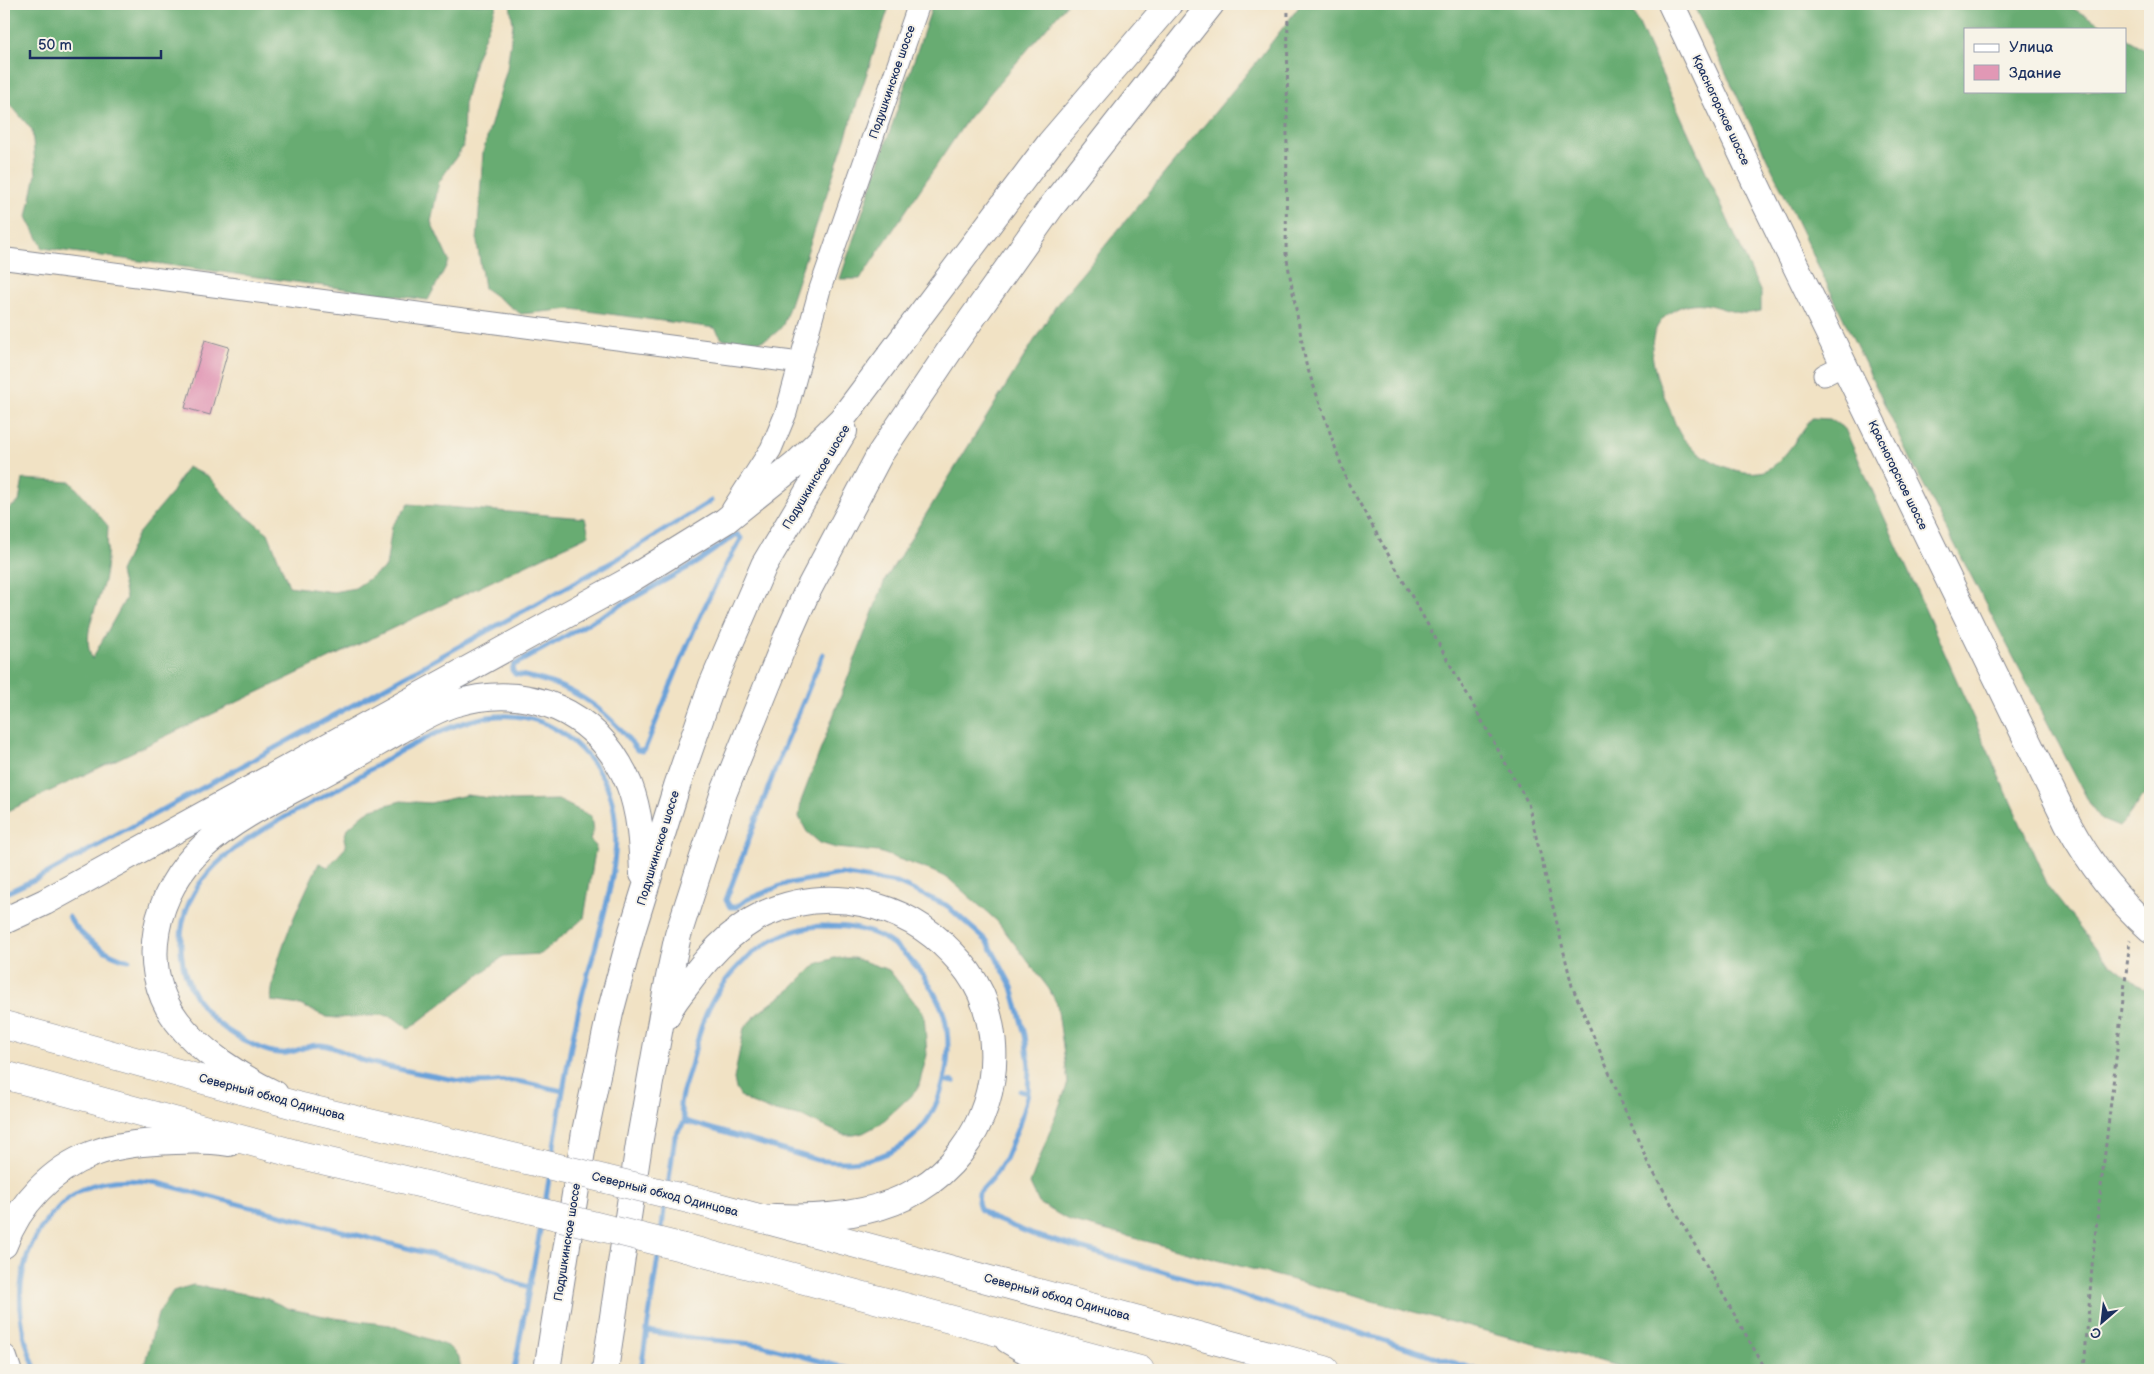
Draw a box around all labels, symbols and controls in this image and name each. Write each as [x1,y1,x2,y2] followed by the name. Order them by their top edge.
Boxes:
[866,23,919,141] street label: Подушкинское шоссе
[30,28,161,60] scale bar
[1964,28,2126,92] legend
[38,36,72,55] text: 50 m
[2009,38,2054,57] text: Улица
[1688,53,1753,168] street label: Красногорское шоссе
[2009,64,2061,83] text: Здание
[1864,418,1931,533] street label: Красногорское шоссе
[779,422,854,532] street label: Подушкинское шоссе
[634,789,683,907] street label: Подушкинское шоссе
[197,1071,347,1124] street label: Северный обход Одинцова
[590,1169,740,1220] street label: Северный обход Одинцова
[551,1182,584,1302] street label: Подушкинское шоссе
[982,1271,1132,1324] street label: Северный обход Одинцова
[2076,1296,2126,1346] north arrow
[2088,1323,2104,1343] text: С

